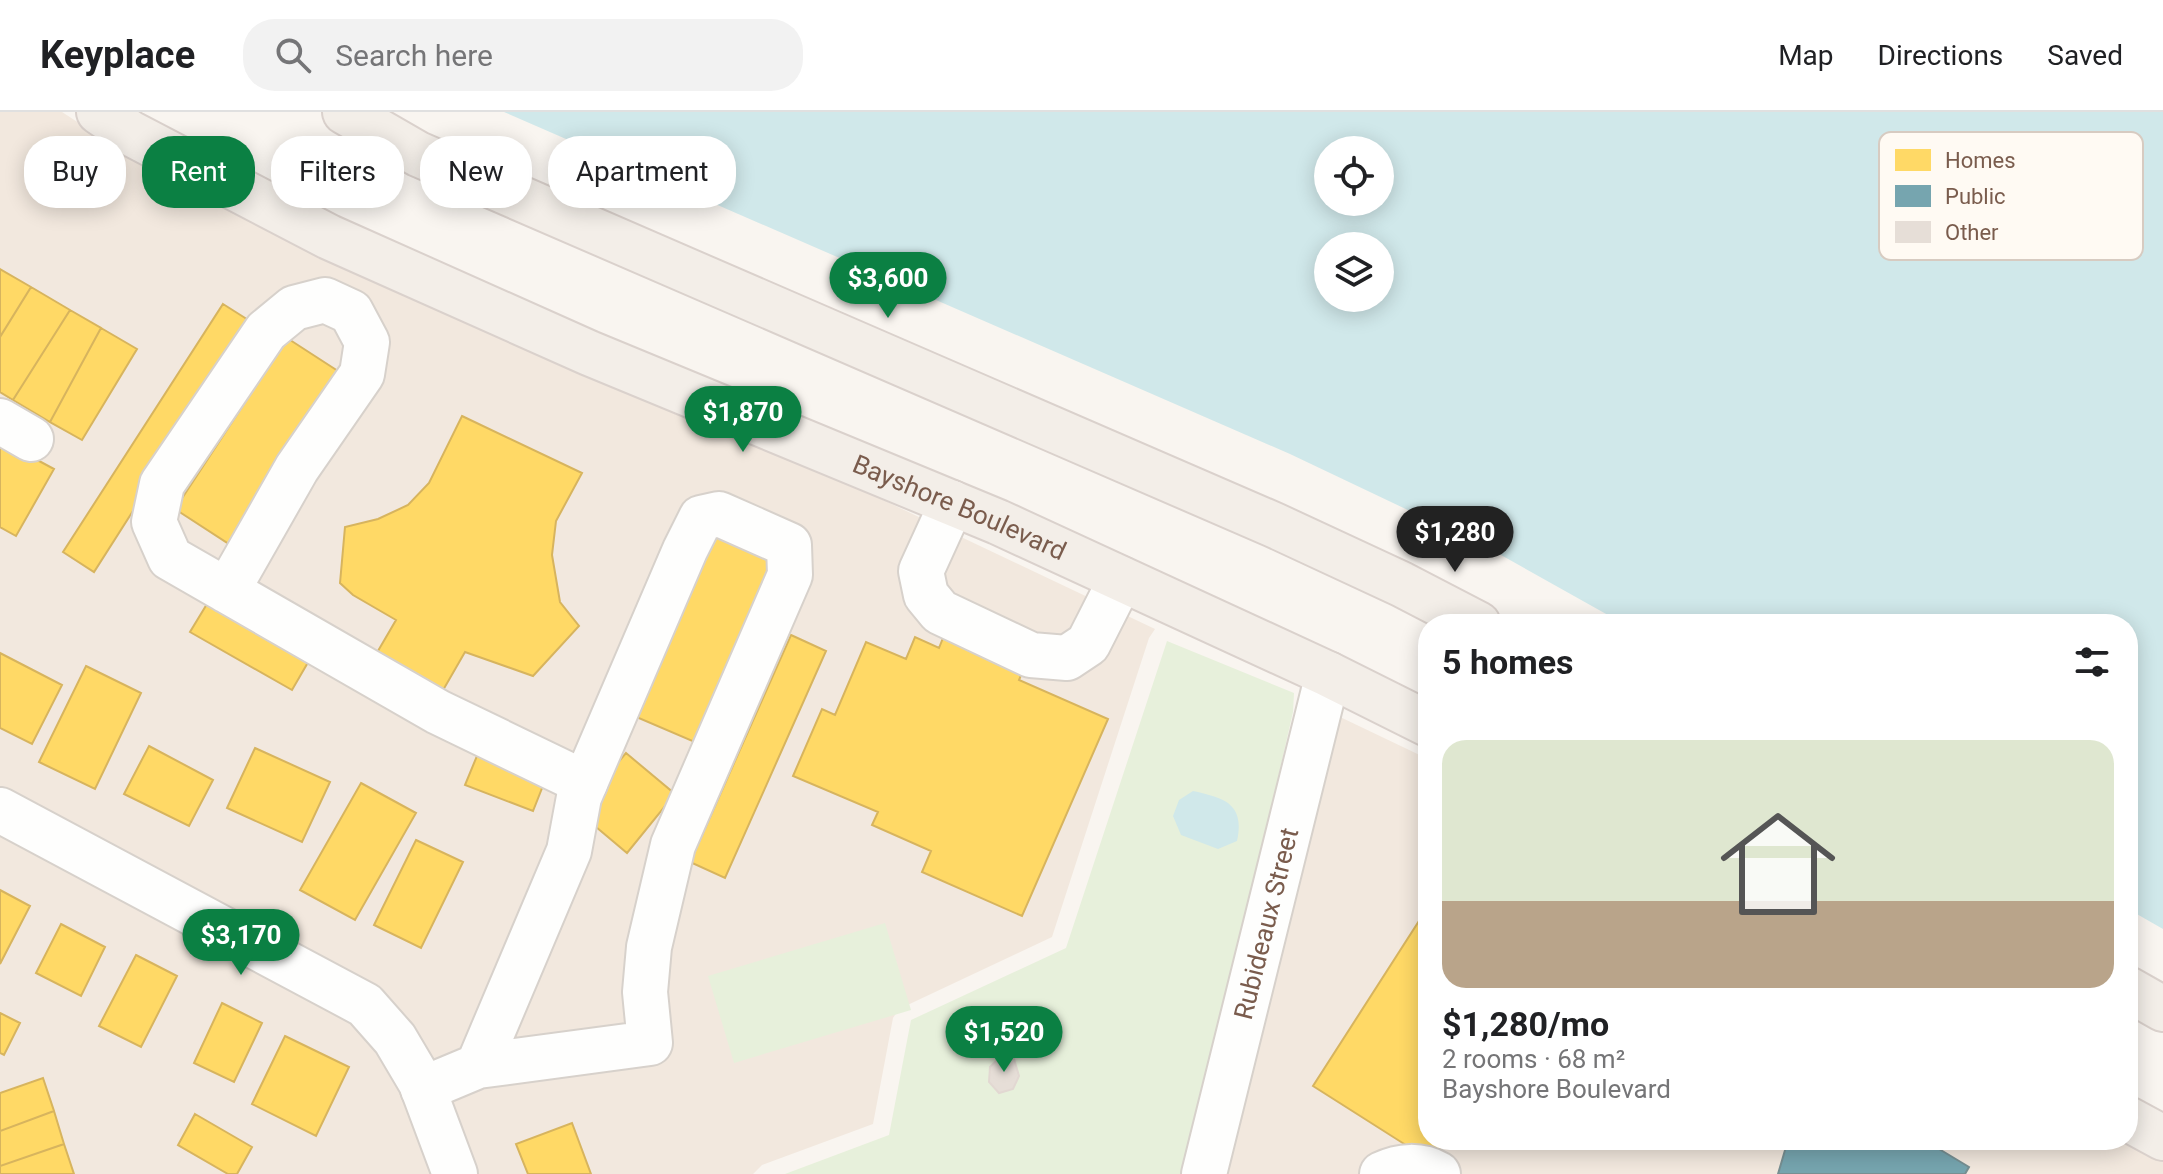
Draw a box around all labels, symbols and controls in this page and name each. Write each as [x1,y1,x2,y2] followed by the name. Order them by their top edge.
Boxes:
[243,19,803,91] search box
[40,33,195,77] text: Keyplace
[271,33,315,77] icon: search
[335,38,493,73] text: Search here
[1778,39,1834,72] text: Map
[1878,39,2003,72] text: Directions
[2047,39,2123,72] text: Saved
[1879,132,2143,260] legend
[24,136,126,208] chip: Buy
[142,136,255,208] chip: Rent
[271,136,404,208] chip: Filters
[420,136,532,208] chip: New
[548,136,736,208] chip: Apartment
[1314,136,1394,312] map controls
[1314,136,1394,216] button: locate
[1945,148,2016,173] text: Homes
[1945,184,2006,209] text: Public
[1945,220,1999,245] text: Other
[1314,232,1394,312] button: layers
[823,252,953,320] pin: $3,600
[848,263,928,293] text: $3,600
[678,386,808,454] pin: $1,870
[703,397,783,427] text: $1,870
[848,449,1071,566] street label: Bayshore Boulevard
[1390,506,1520,574] pin: $1,280
[1415,517,1495,547] text: $1,280
[2070,640,2114,684] icon: filters
[1442,642,1573,682] text: 5 homes
[1706,792,1850,936] icon: home
[1228,825,1304,1022] street label: Rubideaux Street
[176,909,306,977] pin: $3,170
[201,920,281,950] text: $3,170
[1442,1004,1609,1044] text: $1,280/mo
[939,1006,1069,1074] pin: $1,520
[964,1017,1044,1047] text: $1,520
[1442,1044,1625,1074] text: 2 rooms · 68 m²
[1442,1074,1671,1104] text: Bayshore Boulevard

